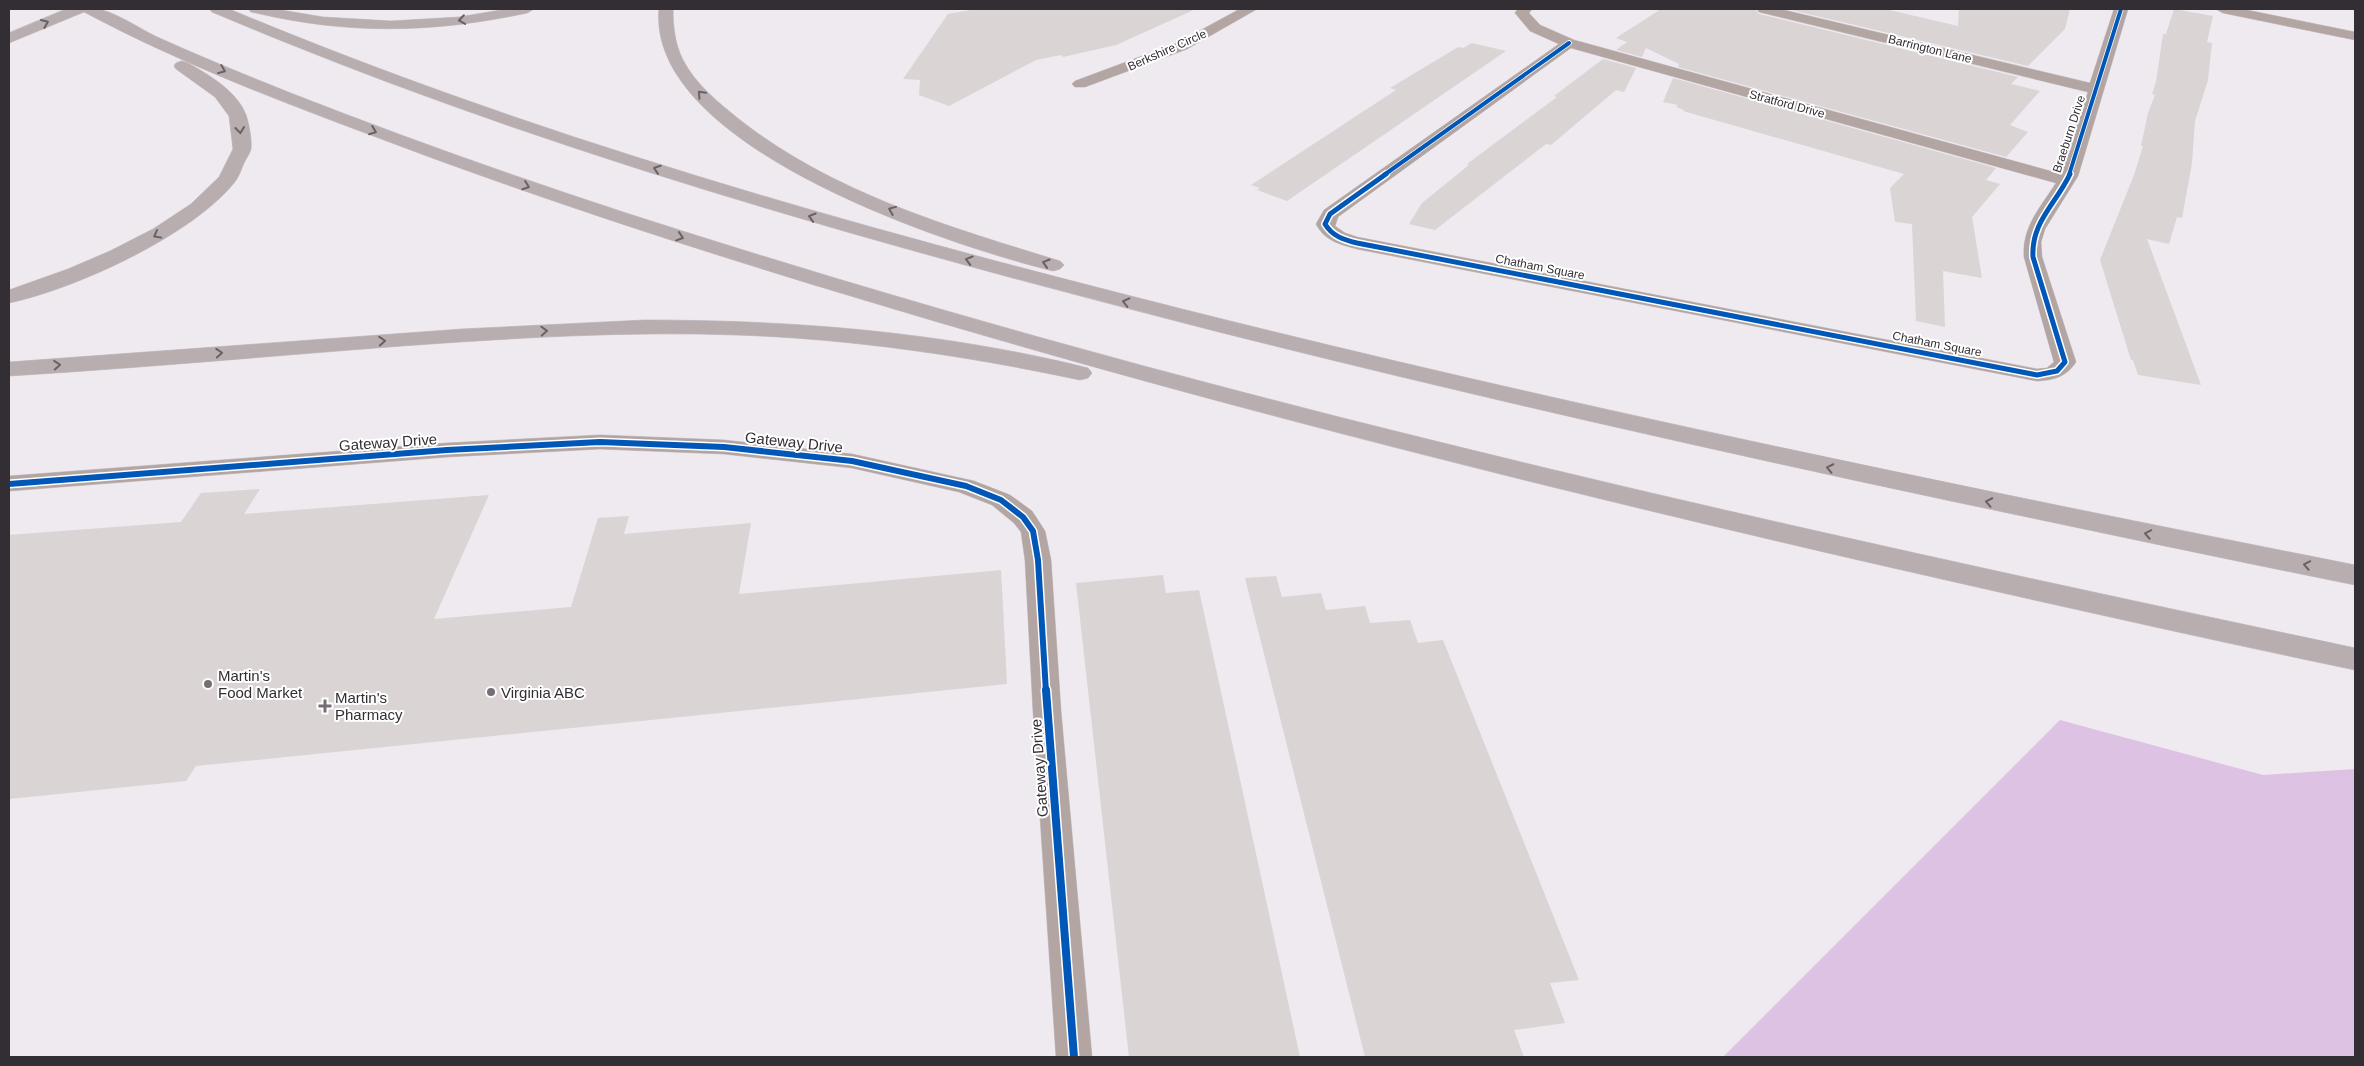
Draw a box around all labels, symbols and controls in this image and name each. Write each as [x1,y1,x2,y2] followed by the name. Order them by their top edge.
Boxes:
[457,14,465,25] one-way arrow
[40,18,49,29] one-way arrow
[1125,26,1209,74] street label: Berkshire Circle
[1887,32,1973,66] street label: Barrington Lane
[217,64,226,75] one-way arrow
[1748,87,1826,121] street label: Stratford Drive
[698,91,707,100] one-way arrow
[2050,93,2088,175] street label: Braeburn Drive
[368,125,377,135] one-way arrow
[234,126,245,134] one-way arrow
[653,165,662,175] one-way arrow
[521,180,530,190] one-way arrow
[888,206,897,217] one-way arrow
[809,212,817,222] one-way arrow
[153,229,162,239] one-way arrow
[675,232,684,242] one-way arrow
[1494,251,1586,283] street label: Chatham Square
[965,256,973,266] one-way arrow
[1042,258,1050,268] one-way arrow
[1121,297,1130,308] one-way arrow
[540,325,548,336] one-way arrow
[1891,328,1983,360] street label: Chatham Square
[378,336,386,347] one-way arrow
[216,348,224,359] one-way arrow
[54,360,62,371] one-way arrow
[744,428,844,456] street label: Gateway Drive
[338,430,438,454] street label: Gateway Drive
[1825,463,1834,474] one-way arrow
[1984,497,1993,507] one-way arrow
[2144,529,2152,539] one-way arrow
[2303,561,2312,571] one-way arrow
[218,667,303,701] place label: Martin's Food Market
[202,678,214,690] marker: Martin's Food Market
[501,684,585,701] place label: Virginia ABC
[485,686,497,698] marker: Virginia ABC
[335,689,403,723] place label: Martin's Pharmacy
[319,700,331,712] marker: Martin's Pharmacy
[1027,718,1051,818] street label: Gateway Drive

